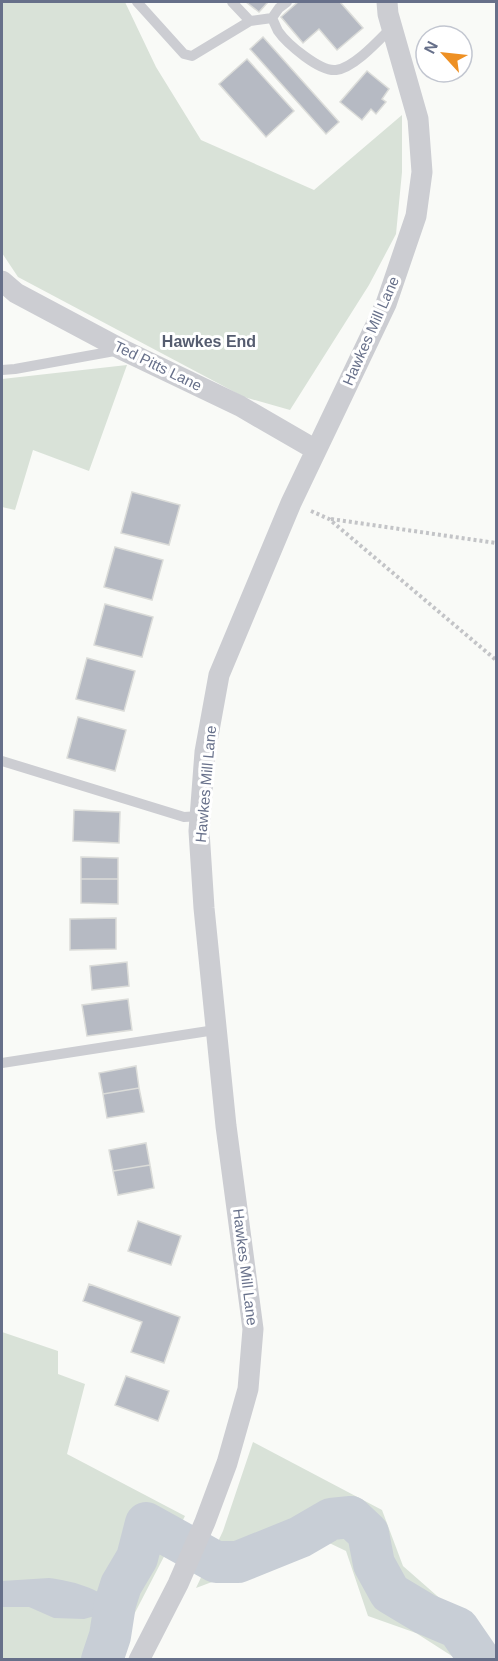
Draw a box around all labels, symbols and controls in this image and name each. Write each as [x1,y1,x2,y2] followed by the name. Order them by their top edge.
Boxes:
[414,24,474,84] north arrow
[421,38,441,56] text: N
[339,274,402,388] street label: Hawkes Mill Lane
[162,333,256,350] district label: Hawkes End
[112,337,205,394] street label: Ted Pitts Lane
[192,725,219,843] street label: Hawkes Mill Lane
[230,1208,261,1326] street label: Hawkes Mill Lane

